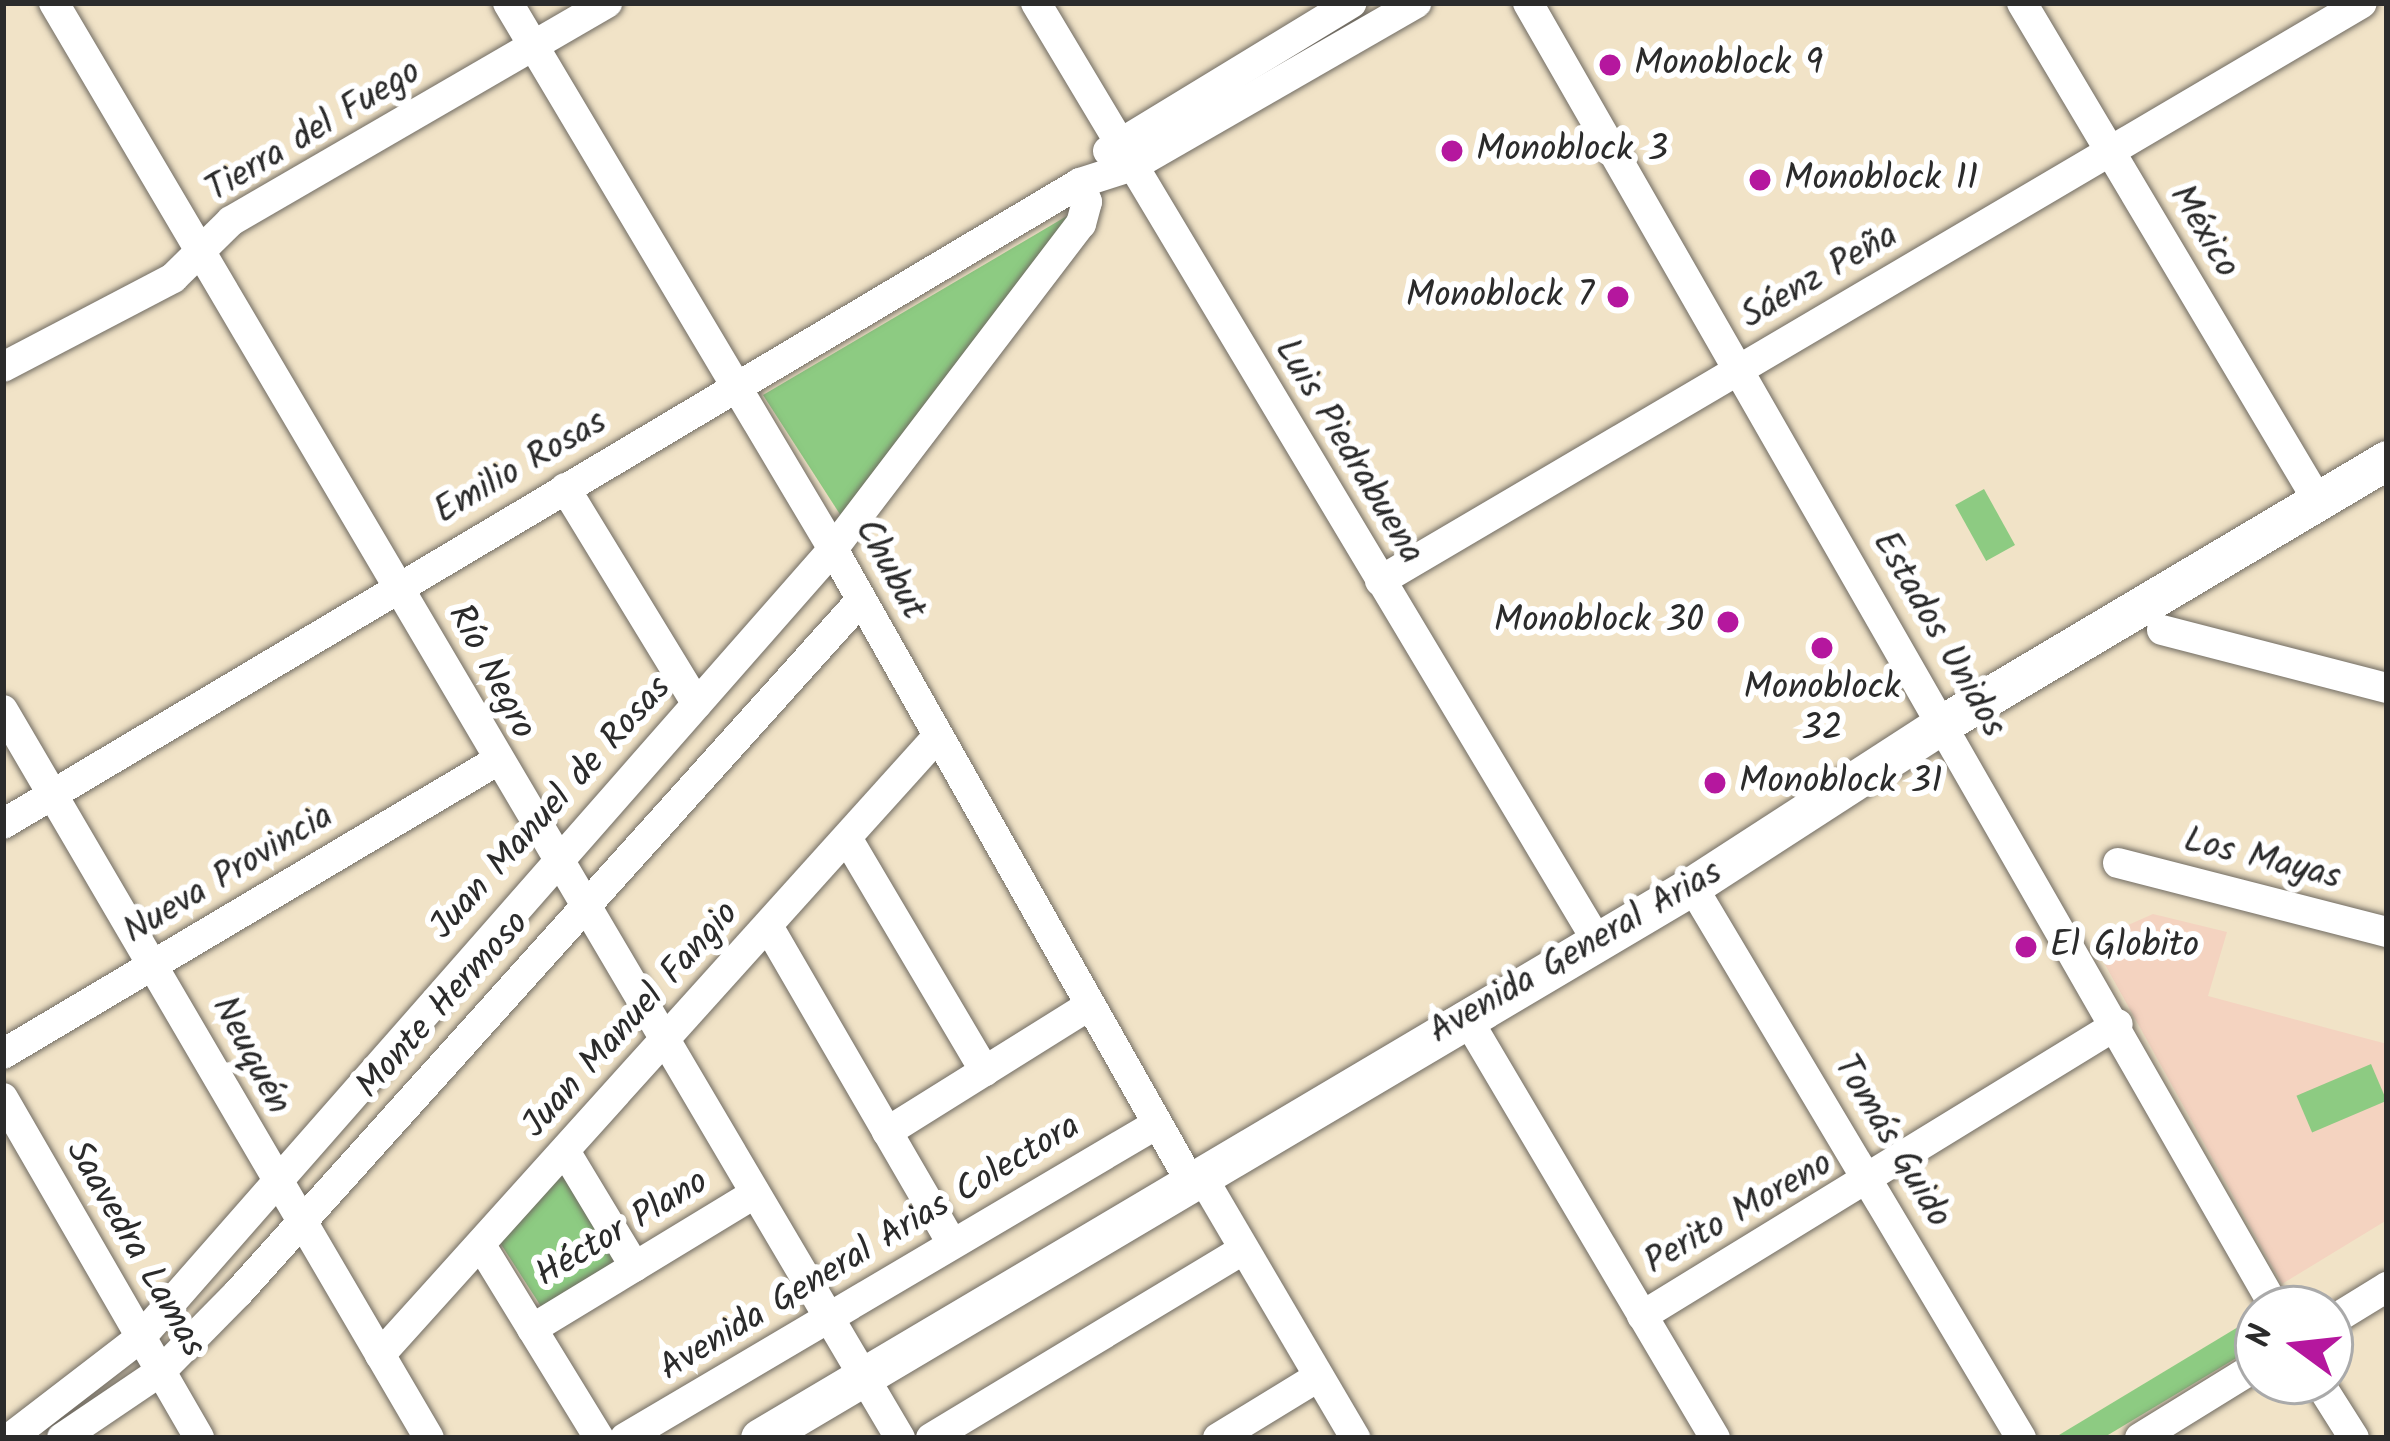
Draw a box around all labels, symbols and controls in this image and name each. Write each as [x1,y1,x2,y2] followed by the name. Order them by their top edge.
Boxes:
[1634,43,1823,87] place label: Monoblock 9
[199,51,429,213] street label: Tierra del Fuego
[1597,52,1623,78] marker: Monoblock 9
[1476,129,1668,173] place label: Monoblock 3
[1439,138,1465,164] marker: Monoblock 3
[1784,158,1978,202] place label: Monoblock 11
[1747,167,1773,193] marker: Monoblock 11
[2159,178,2247,286] street label: México
[1734,215,1906,339] street label: Sáenz Peña
[1406,275,1594,319] place label: Monoblock 7
[1605,284,1631,310] marker: Monoblock 7
[1264,332,1432,572] street label: Luis Piedrabuena
[427,401,615,535] street label: Emilio Rosas
[844,512,934,628] street label: Chubut
[1862,525,2014,745] street label: Estados Unidos
[438,597,544,747] street label: Río Negro
[1494,600,1704,644] place label: Monoblock 30
[1715,609,1741,635] marker: Monoblock 30
[1809,635,1835,661] marker: Monoblock 32
[1743,666,1901,751] place label: Monoblock 32
[421,667,681,949] street label: Juan Manuel de Rosas
[1739,761,1942,805] place label: Monoblock 31
[1702,770,1728,796] marker: Monoblock 31
[116,796,342,954] street label: Nueva Provincia
[2179,820,2345,900] street label: Los Mayas
[1422,852,1730,1054] street label: Avenida General Arias
[514,893,748,1147] street label: Juan Manuel Fangio
[348,902,538,1108] street label: Monte Hermoso
[2050,925,2199,969] place label: El Globito
[2013,934,2039,960] marker: El Globito
[201,990,299,1122] street label: Neuquén
[1823,1048,1959,1236] street label: Tomás Guido
[652,1105,1088,1391] street label: Avenida General Arias Colectora
[56,1133,214,1365] street label: Saavedra Lamas
[1638,1143,1840,1285] street label: Perito Moreno
[528,1161,716,1297] street label: Héctor Plano
[2234,1285,2354,1405] north arrow
[2233,1319,2290,1353] text: N

